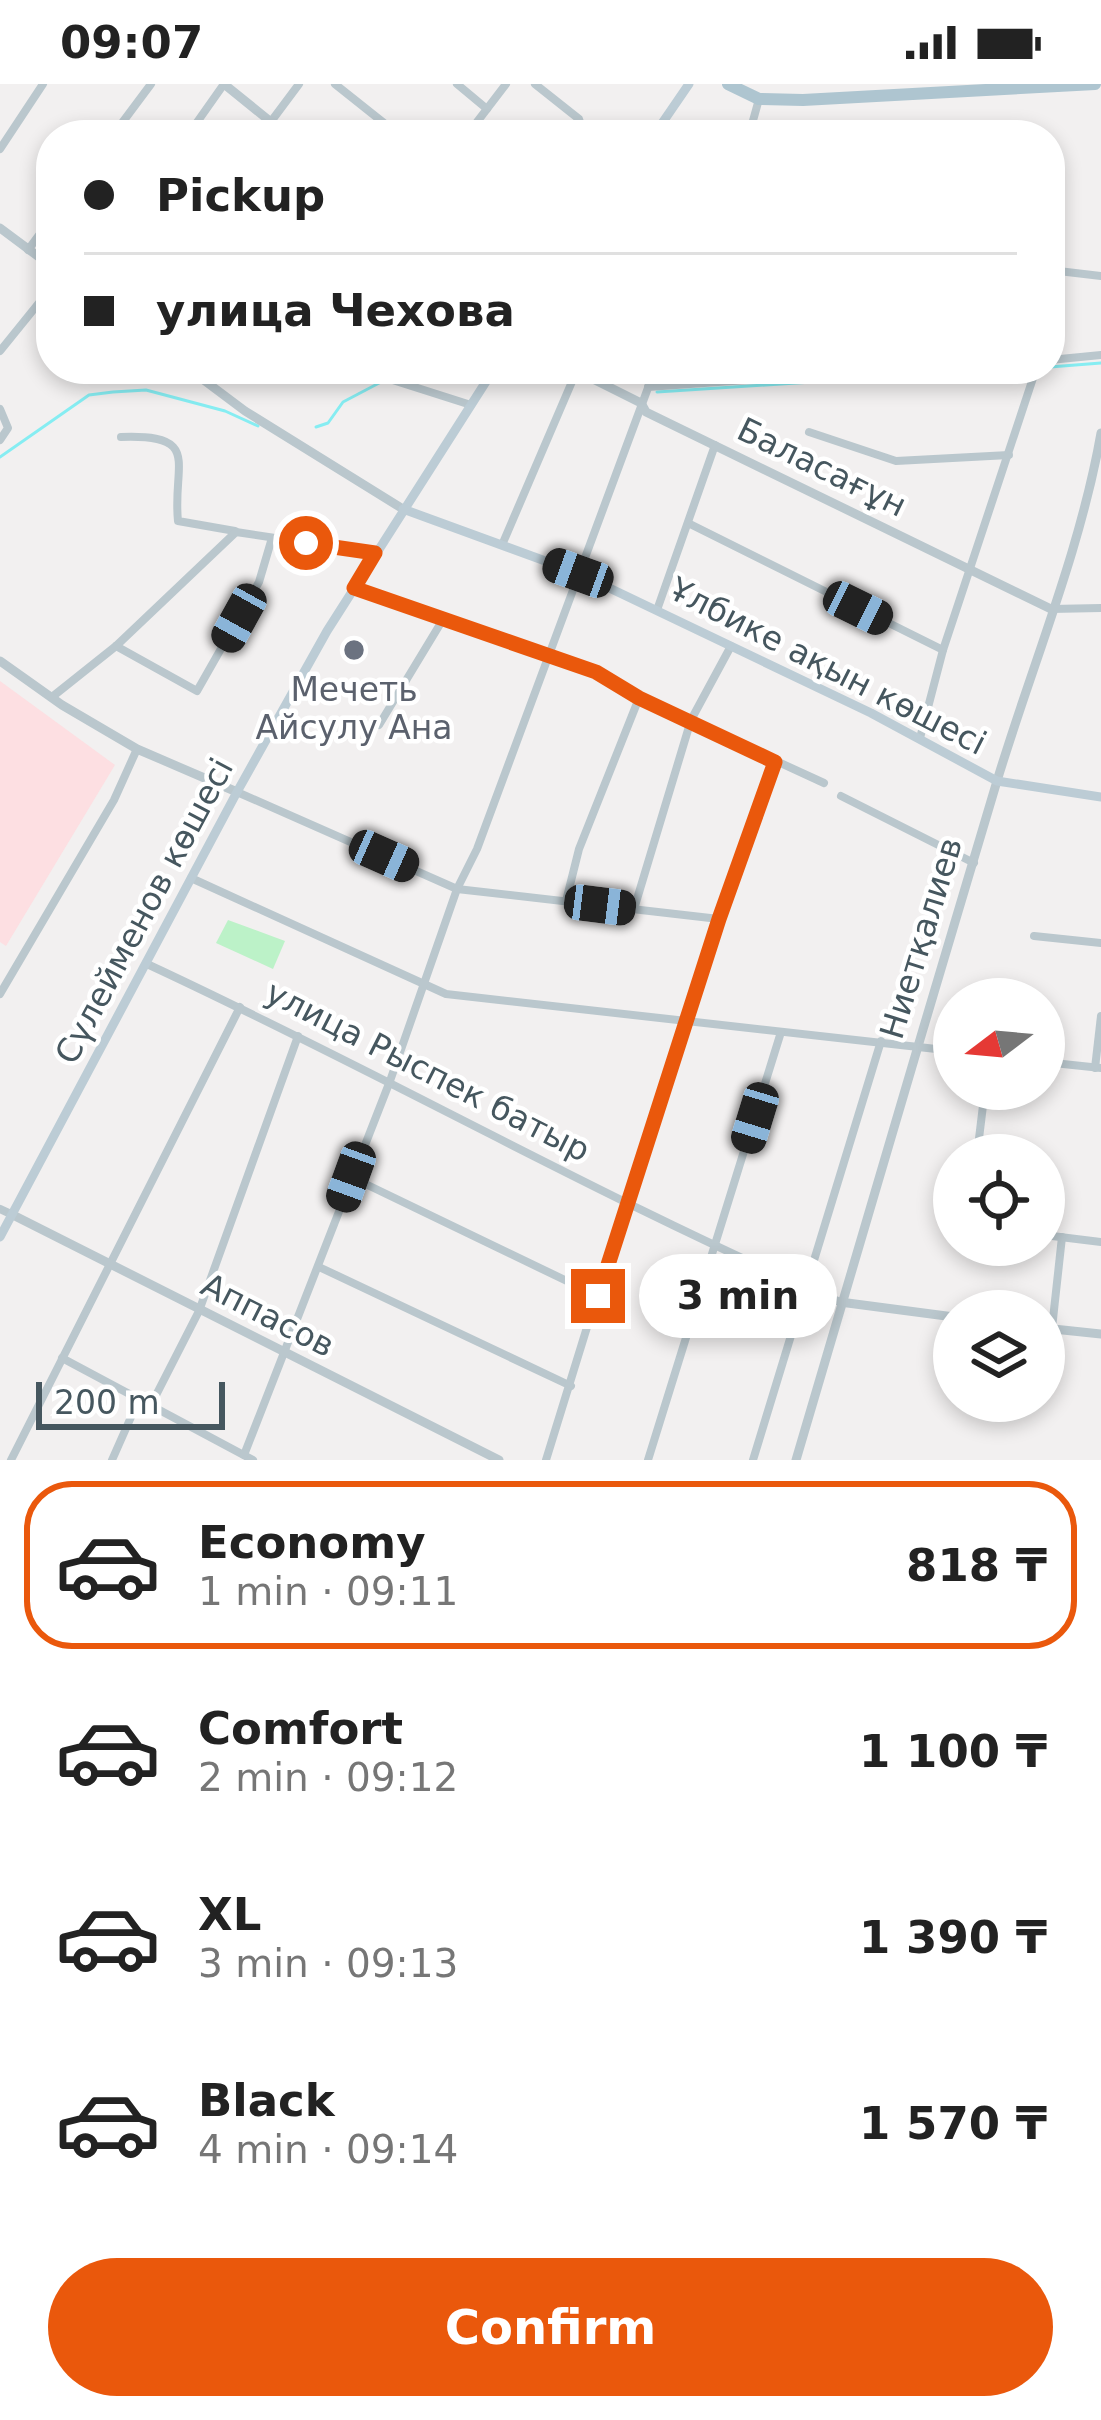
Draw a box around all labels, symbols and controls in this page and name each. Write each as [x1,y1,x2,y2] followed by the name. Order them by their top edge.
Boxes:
[60,16,203,69] text: 09:07
[156,169,325,222] text: Pickup
[156,284,515,337] text: улица Чехова
[731,409,913,525] street label: Баласағұн
[279,516,333,570] route start
[538,544,618,602] car
[662,569,993,763] street label: Ұлбике ақын көшесі
[818,576,898,640] car
[206,578,272,658] car
[341,637,367,663] marker: Мечеть Айсулу Ана
[255,670,453,747] place label: Мечеть Айсулу Ана
[47,752,241,1070] street label: Сүлейменов көшесі
[344,825,424,887] car
[872,833,970,1043] street label: Ниетқалиев
[562,883,638,927] car
[259,972,597,1170] street label: улица Рыспек батыр
[933,978,1065,1110] north arrow
[933,978,1065,1422] map controls
[727,1078,783,1158] car
[933,1134,1065,1266] button: locate
[322,1137,380,1217] car
[640,1254,838,1338] callout: 3 min
[195,1265,341,1365] street label: Аппасов
[571,1269,625,1323] route end
[677,1273,799,1318] text: 3 min
[933,1290,1065,1422] button: layers
[36,1376,225,1429] scale bar
[54,1383,160,1422] text: 200 m
[54,1511,162,1619] icon: car
[198,1516,426,1569] text: Economy
[906,1539,1047,1592] text: 818 ₸
[198,1569,458,1614] text: 1 min · 09:11
[54,1697,162,1805] icon: car
[198,1702,403,1755] text: Comfort
[859,1725,1047,1778] text: 1 100 ₸
[198,1755,458,1800] text: 2 min · 09:12
[54,1883,162,1991] icon: car
[198,1888,261,1941] text: XL
[859,1911,1047,1964] text: 1 390 ₸
[198,1941,458,1986] text: 3 min · 09:13
[54,2069,162,2177] icon: car
[198,2074,335,2127] text: Black
[859,2097,1047,2150] text: 1 570 ₸
[198,2127,458,2172] text: 4 min · 09:14
[48,2258,1053,2396] button: Confirm

